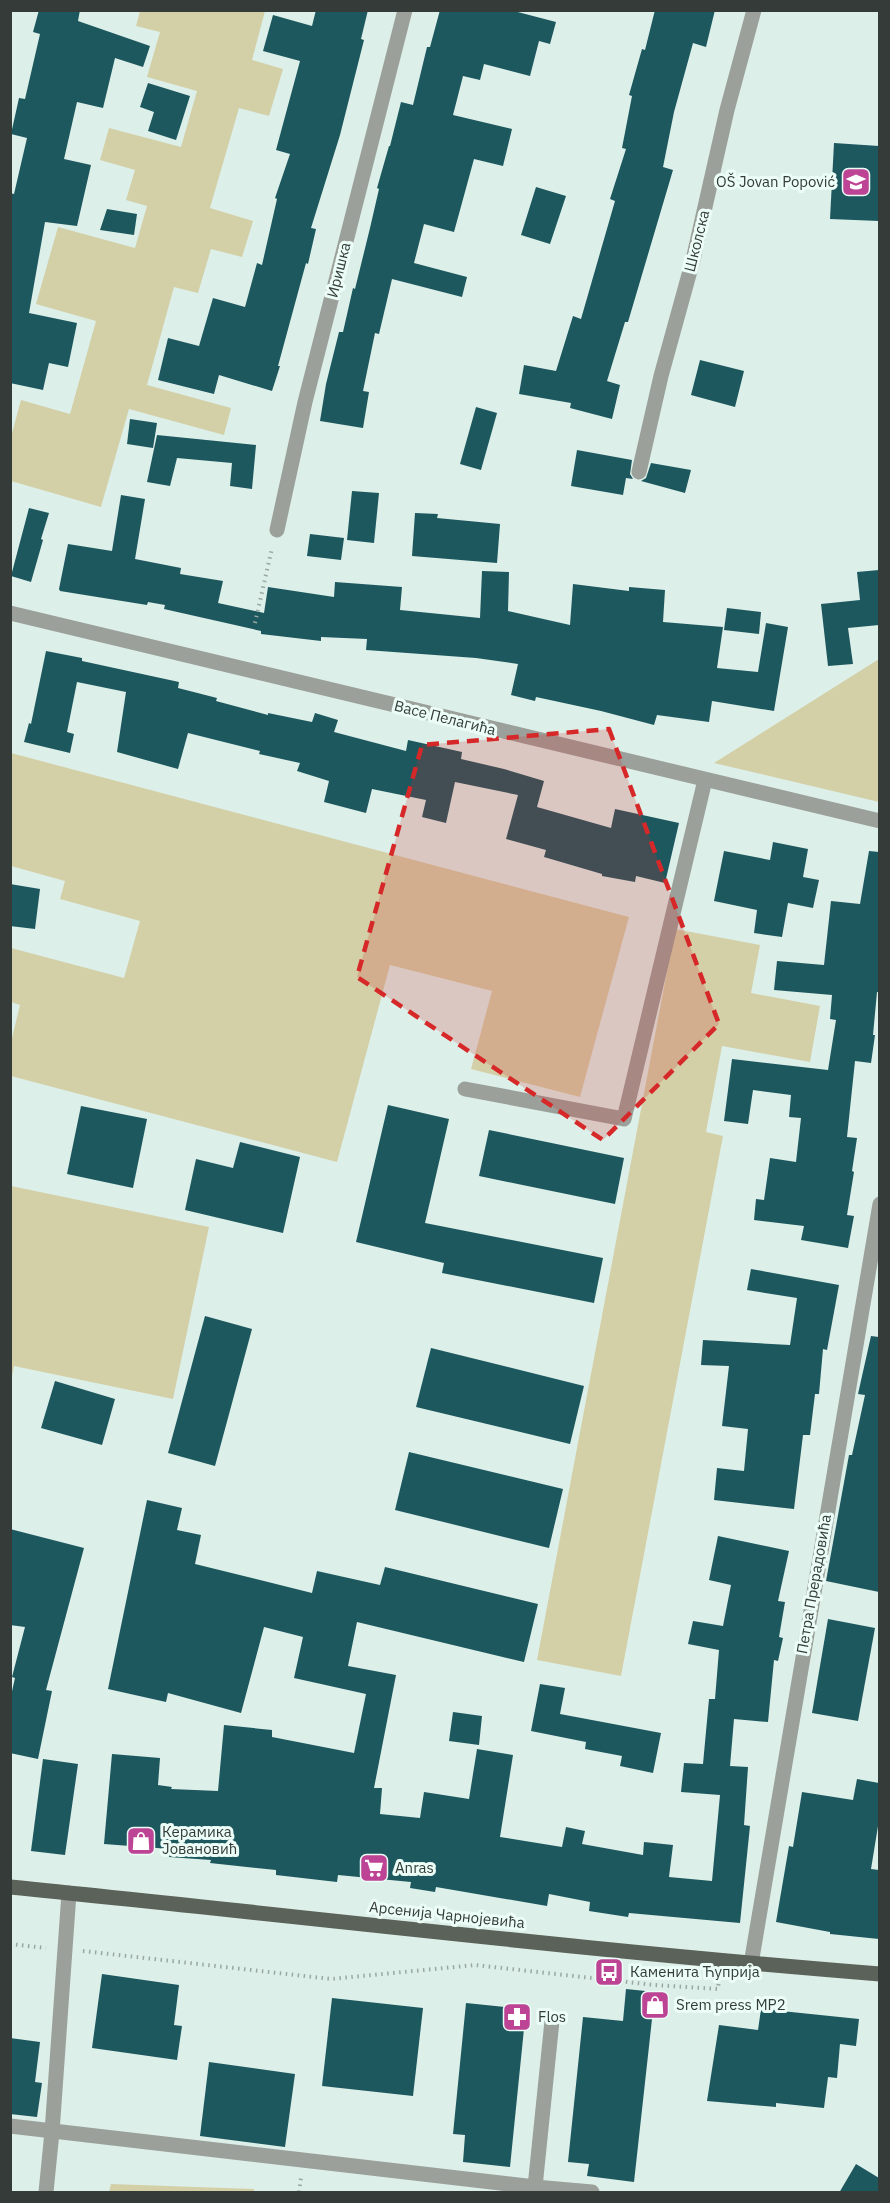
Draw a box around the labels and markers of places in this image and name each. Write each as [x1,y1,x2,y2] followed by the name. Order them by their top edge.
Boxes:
[840,166,872,198] school or university icon: OŠ Jovan Popović
[716,172,835,191] place label: OŠ Jovan Popović
[162,1822,237,1858] place label: Керамика Јовановић
[125,1825,157,1857] shop icon: Керамика Јовановић
[358,1852,390,1884] supermarket icon: Anras
[395,1858,434,1877] place label: Anras
[593,1956,625,1988] bus stop icon: Каменита Ћуприја
[630,1962,760,1981] place label: Каменита Ћуприја
[639,1989,671,2021] shop icon: Srem press MP2
[676,1995,786,2014] place label: Srem press MP2
[501,2001,533,2033] pharmacy icon: Flos
[538,2007,566,2026] place label: Flos

